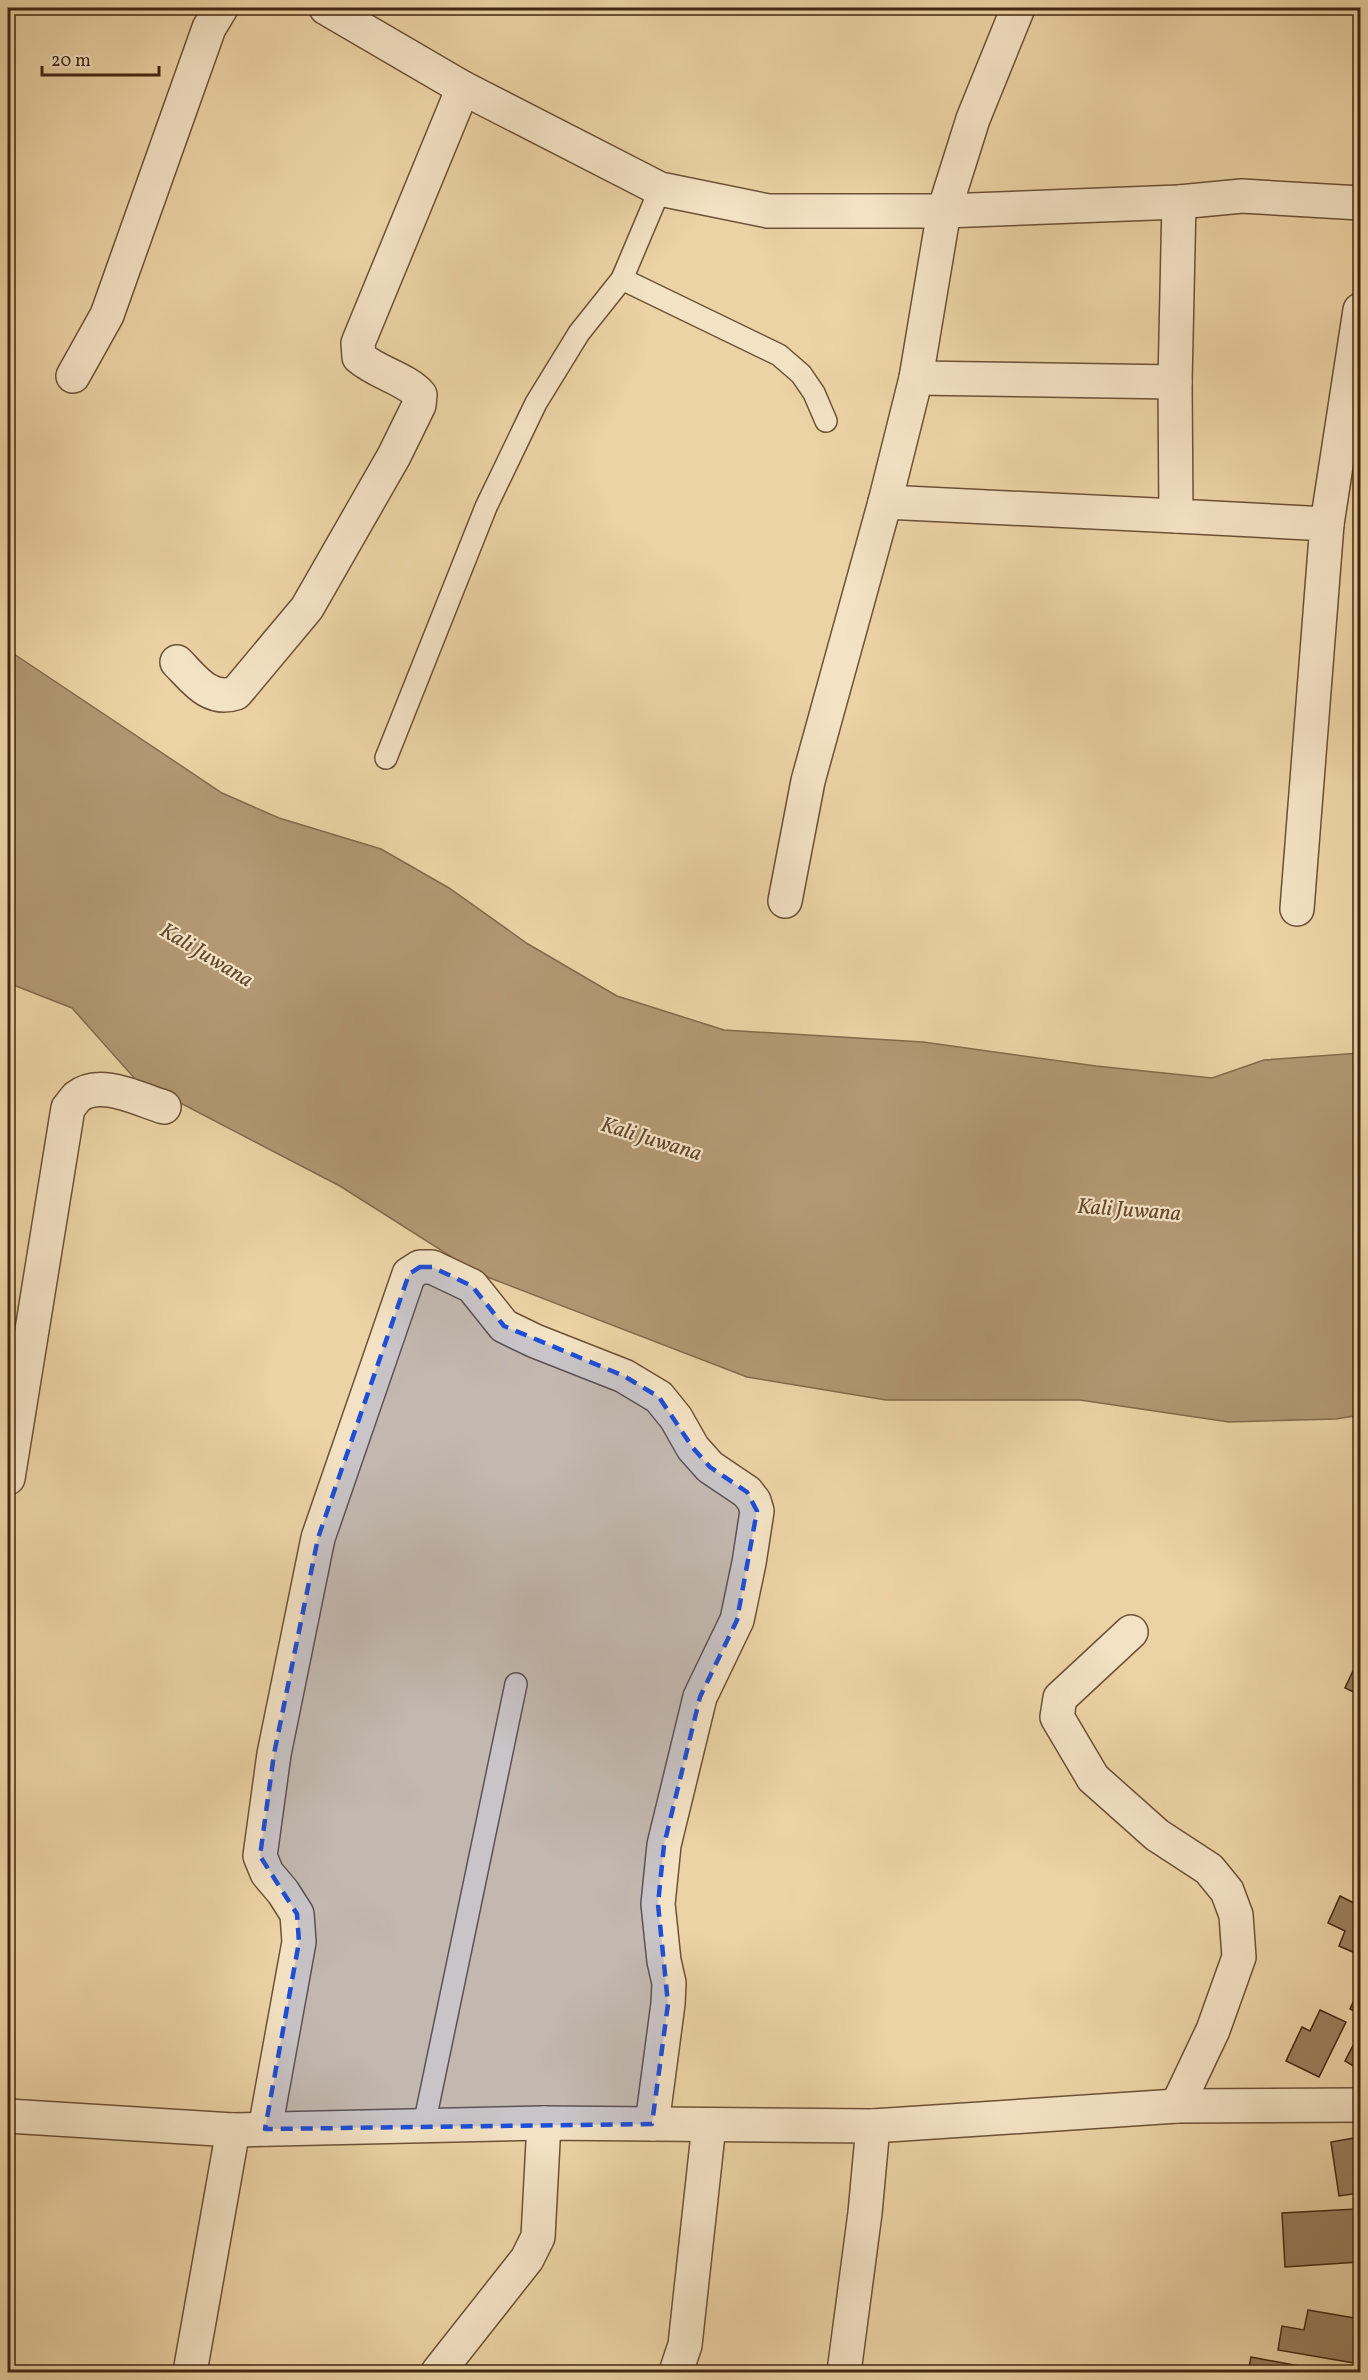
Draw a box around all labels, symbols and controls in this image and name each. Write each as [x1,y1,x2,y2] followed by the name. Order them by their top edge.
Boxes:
[42,39,159,77] scale bar
[51,49,91,74] text: 20 m
[153,916,259,996] water label: Kali Juwana
[597,1110,705,1170] water label: Kali Juwana
[1076,1192,1182,1230] water label: Kali Juwana

